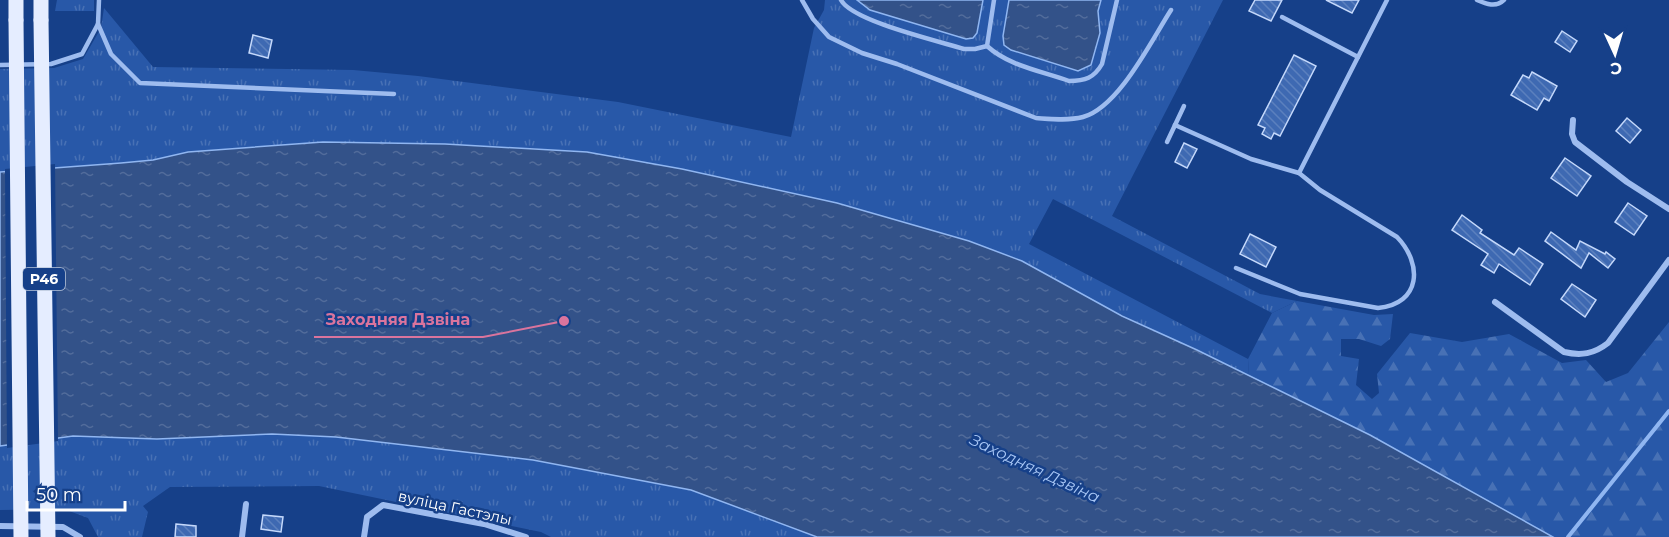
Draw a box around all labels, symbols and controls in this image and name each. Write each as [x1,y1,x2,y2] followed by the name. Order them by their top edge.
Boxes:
[1585,24,1645,84] north arrow
[1609,59,1622,78] text: С
[23,268,65,290] road number: Р46
[314,303,483,337] callout: Заходняя Дзвіна
[325,310,470,329] text: Заходняя Дзвіна
[966,430,1103,507] water label: Заходняя Дзвіна
[27,474,124,512] scale bar
[36,484,82,506] text: 50 m
[397,486,514,529] street label: вуліца Гастэлы

